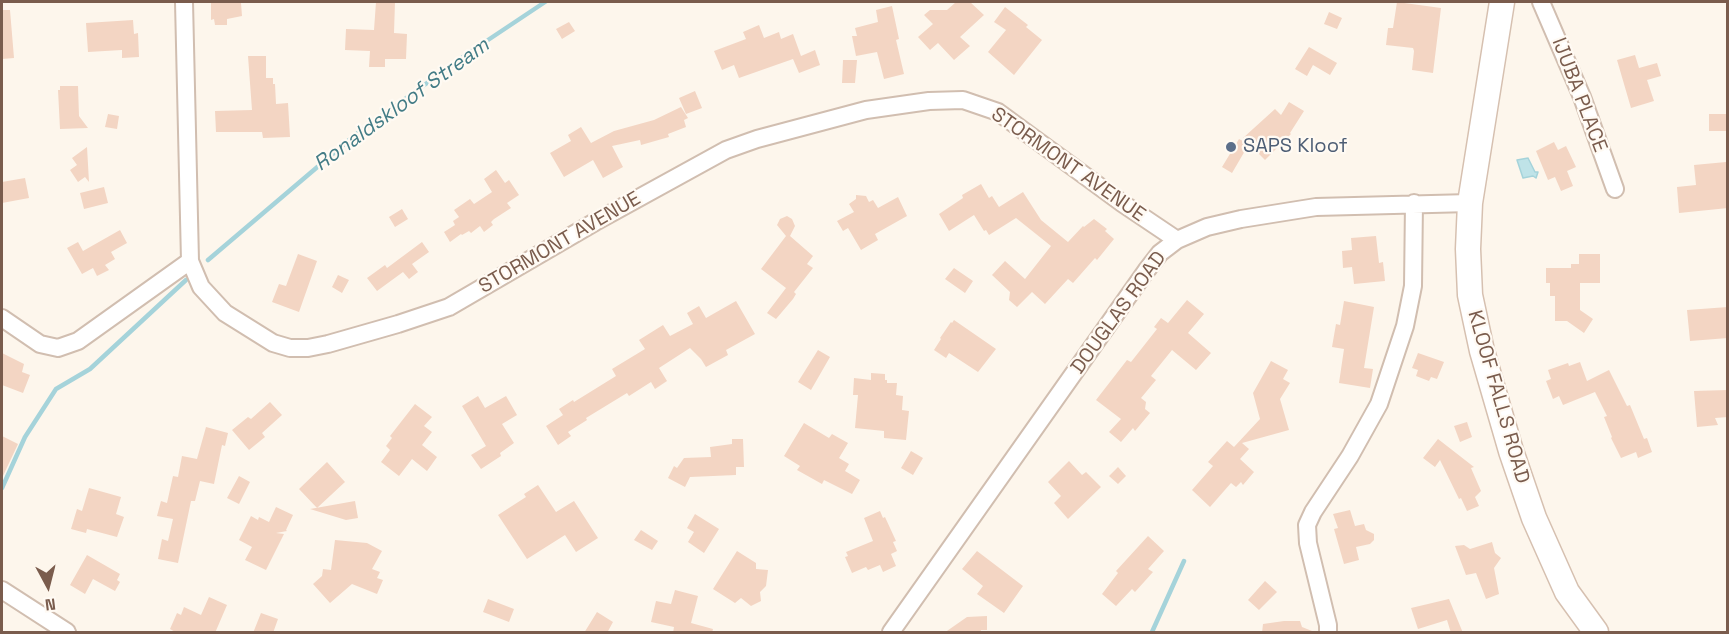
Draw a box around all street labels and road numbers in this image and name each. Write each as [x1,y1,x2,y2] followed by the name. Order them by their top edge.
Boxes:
[1546,34,1612,156] street label: IJUBA PLACE
[986,103,1150,227] street label: STORMONT AVENUE
[475,187,645,299] street label: STORMONT AVENUE
[1066,247,1172,379] street label: DOUGLAS ROAD
[1462,308,1534,486] street label: KLOOF FALLS ROAD

